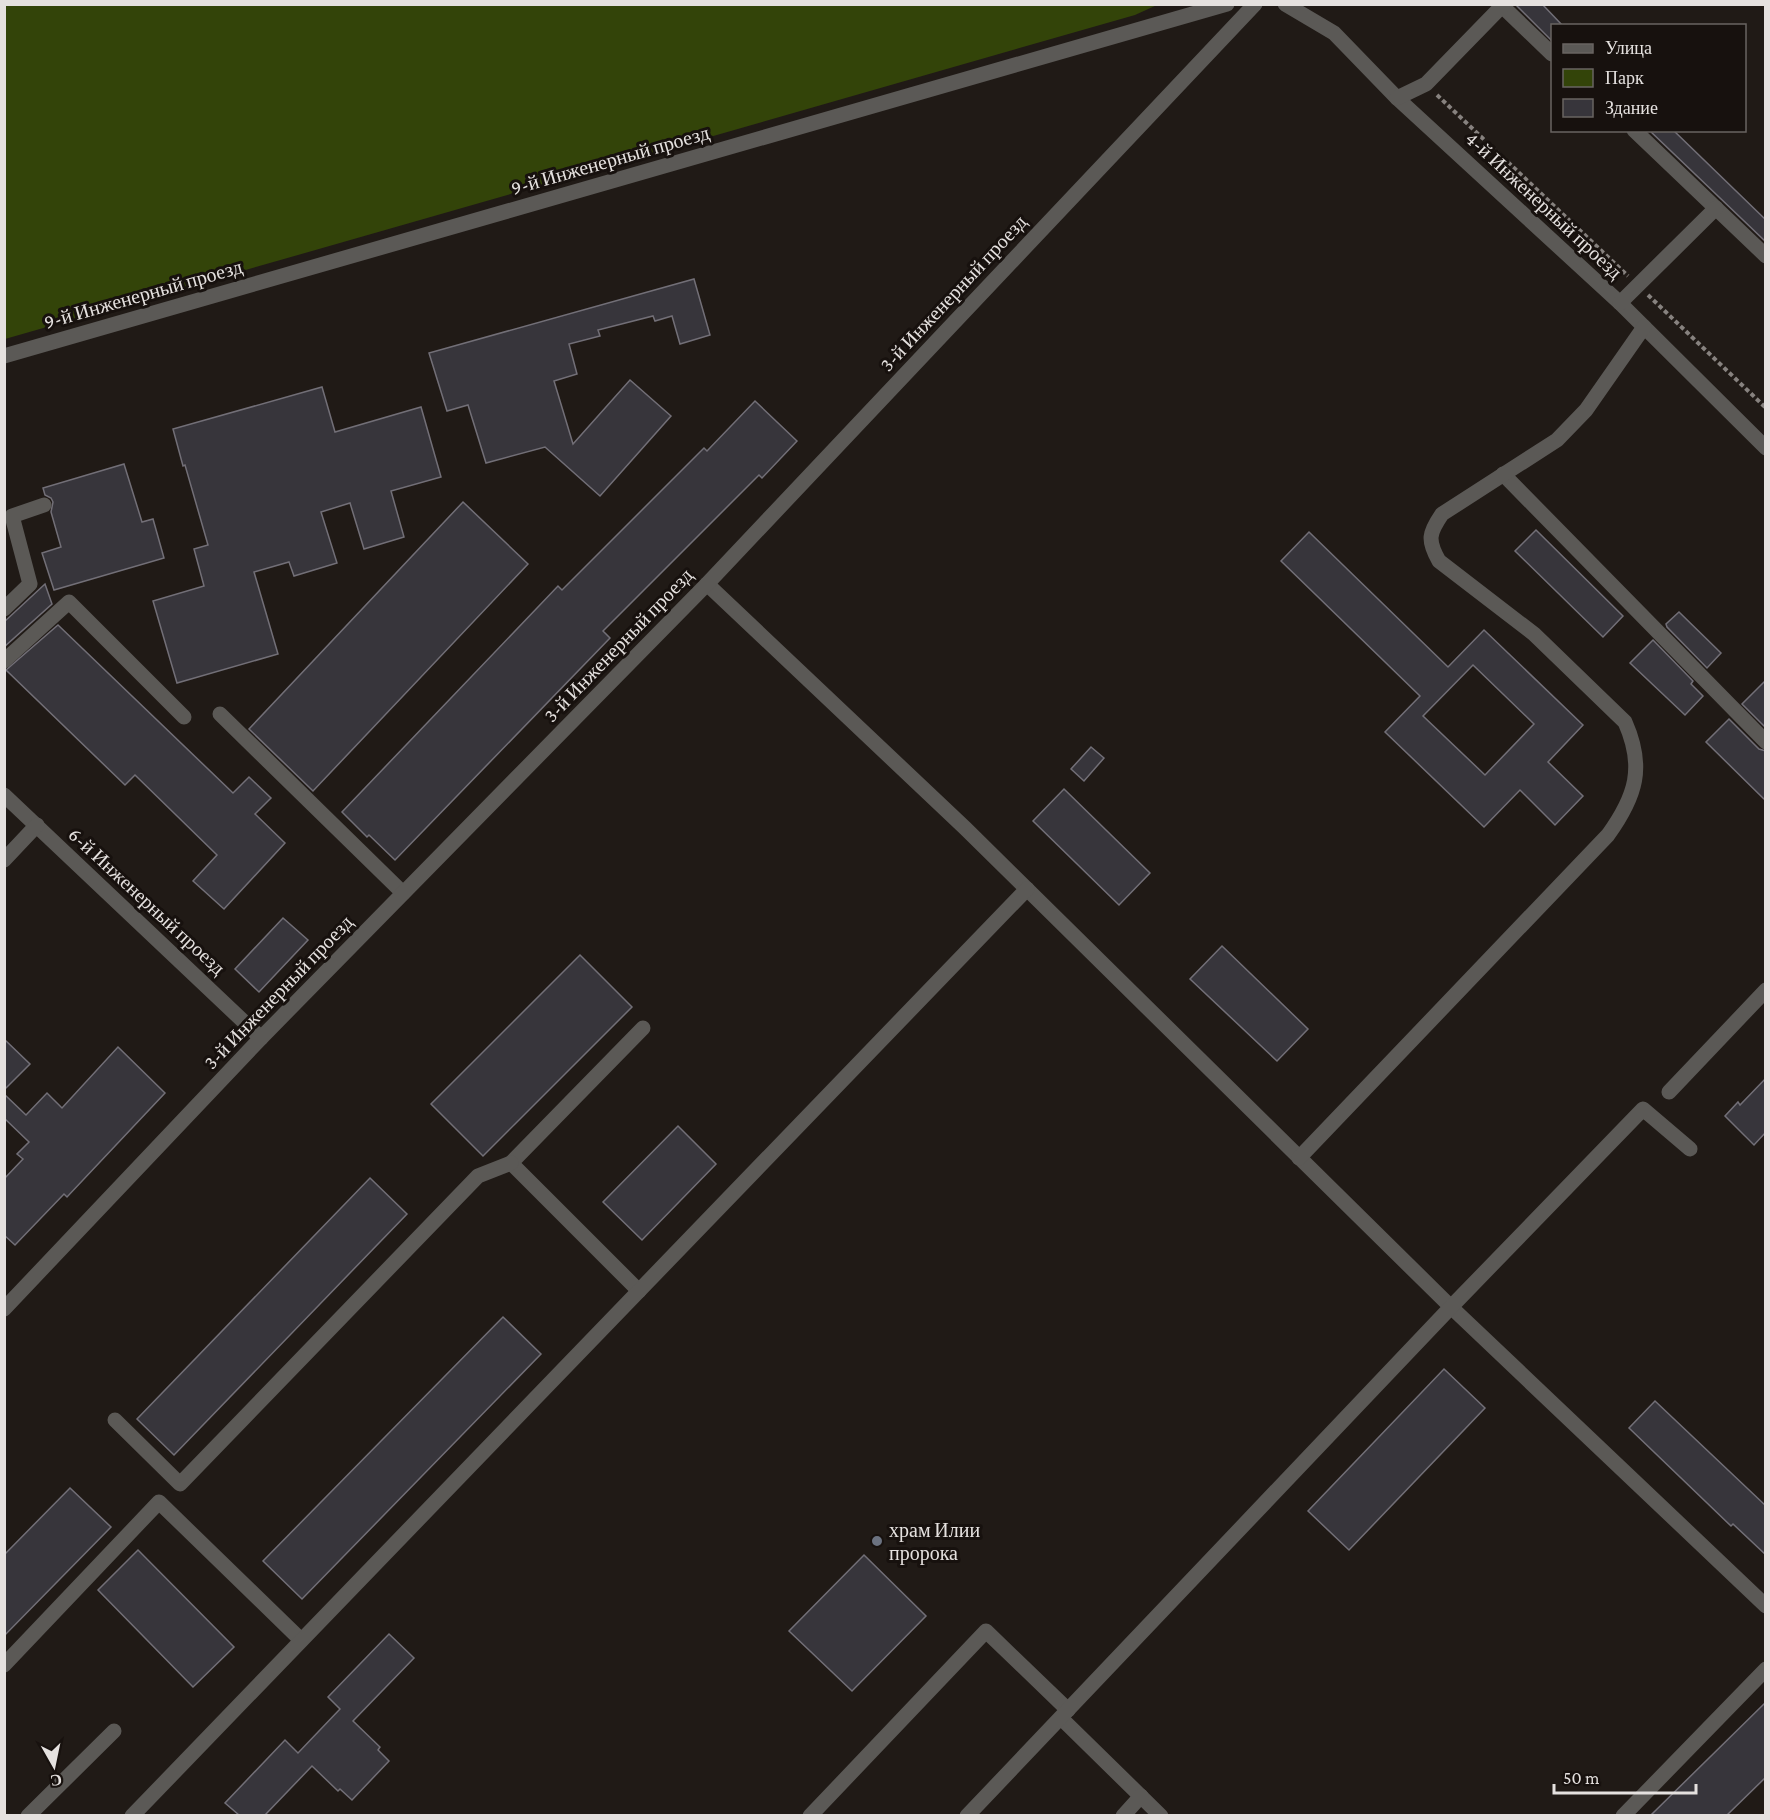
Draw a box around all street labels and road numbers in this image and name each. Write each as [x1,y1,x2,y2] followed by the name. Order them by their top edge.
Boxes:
[508,121,712,200] street label: 9-й Инженерный проезд
[1461,127,1627,284] street label: 4-й Инженерный проезд
[875,211,1032,376] street label: 3-й Инженерный проезд
[41,255,245,334] street label: 9-й Инженерный проезд
[539,564,698,727] street label: 3-й Инженерный проезд
[64,823,230,980] street label: 6-й Инженерный проезд
[199,911,358,1074] street label: 3-й Инженерный проезд

